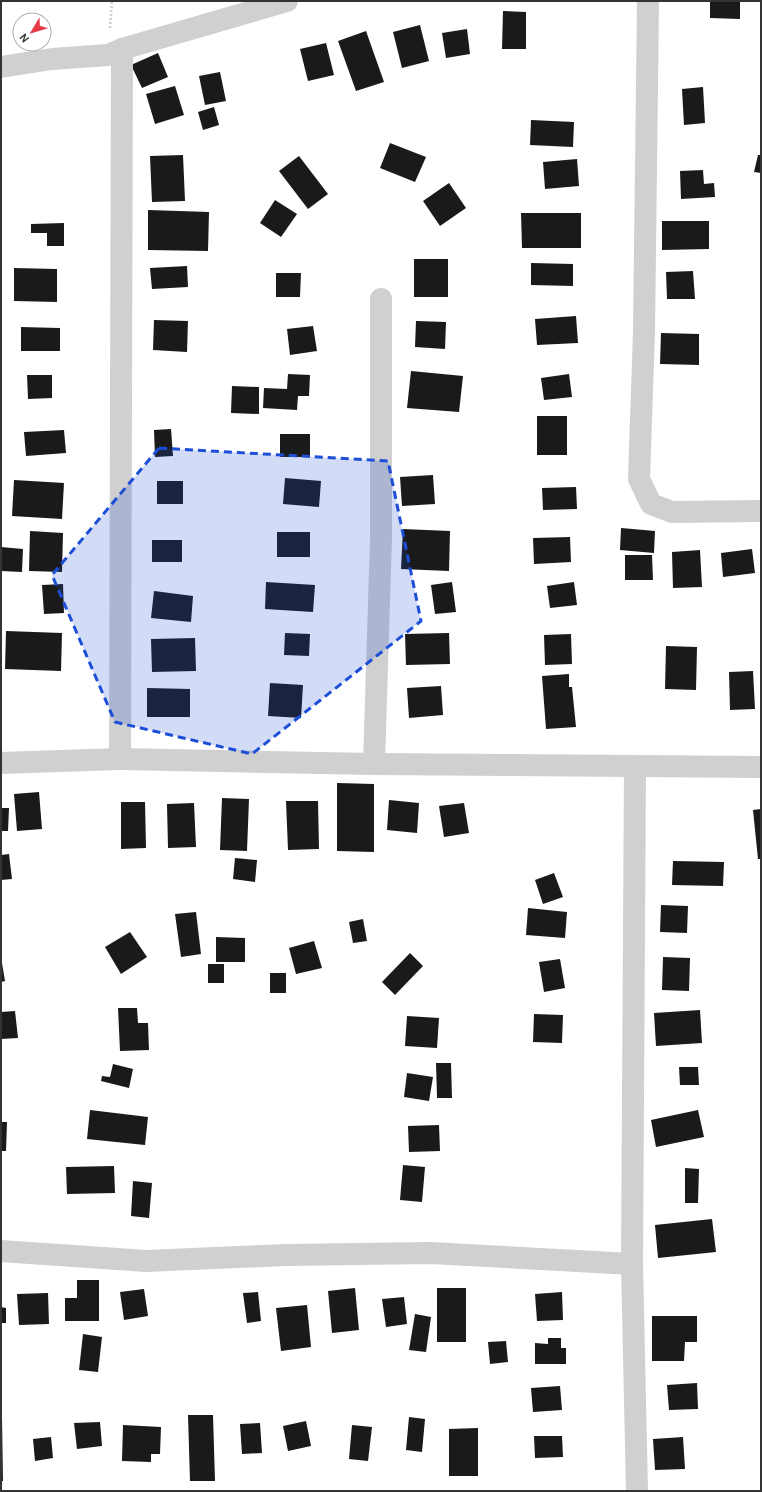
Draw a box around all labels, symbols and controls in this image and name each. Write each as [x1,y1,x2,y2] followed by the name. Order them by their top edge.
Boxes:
[12,12,52,52] north arrow
[16,31,32,46] text: N

